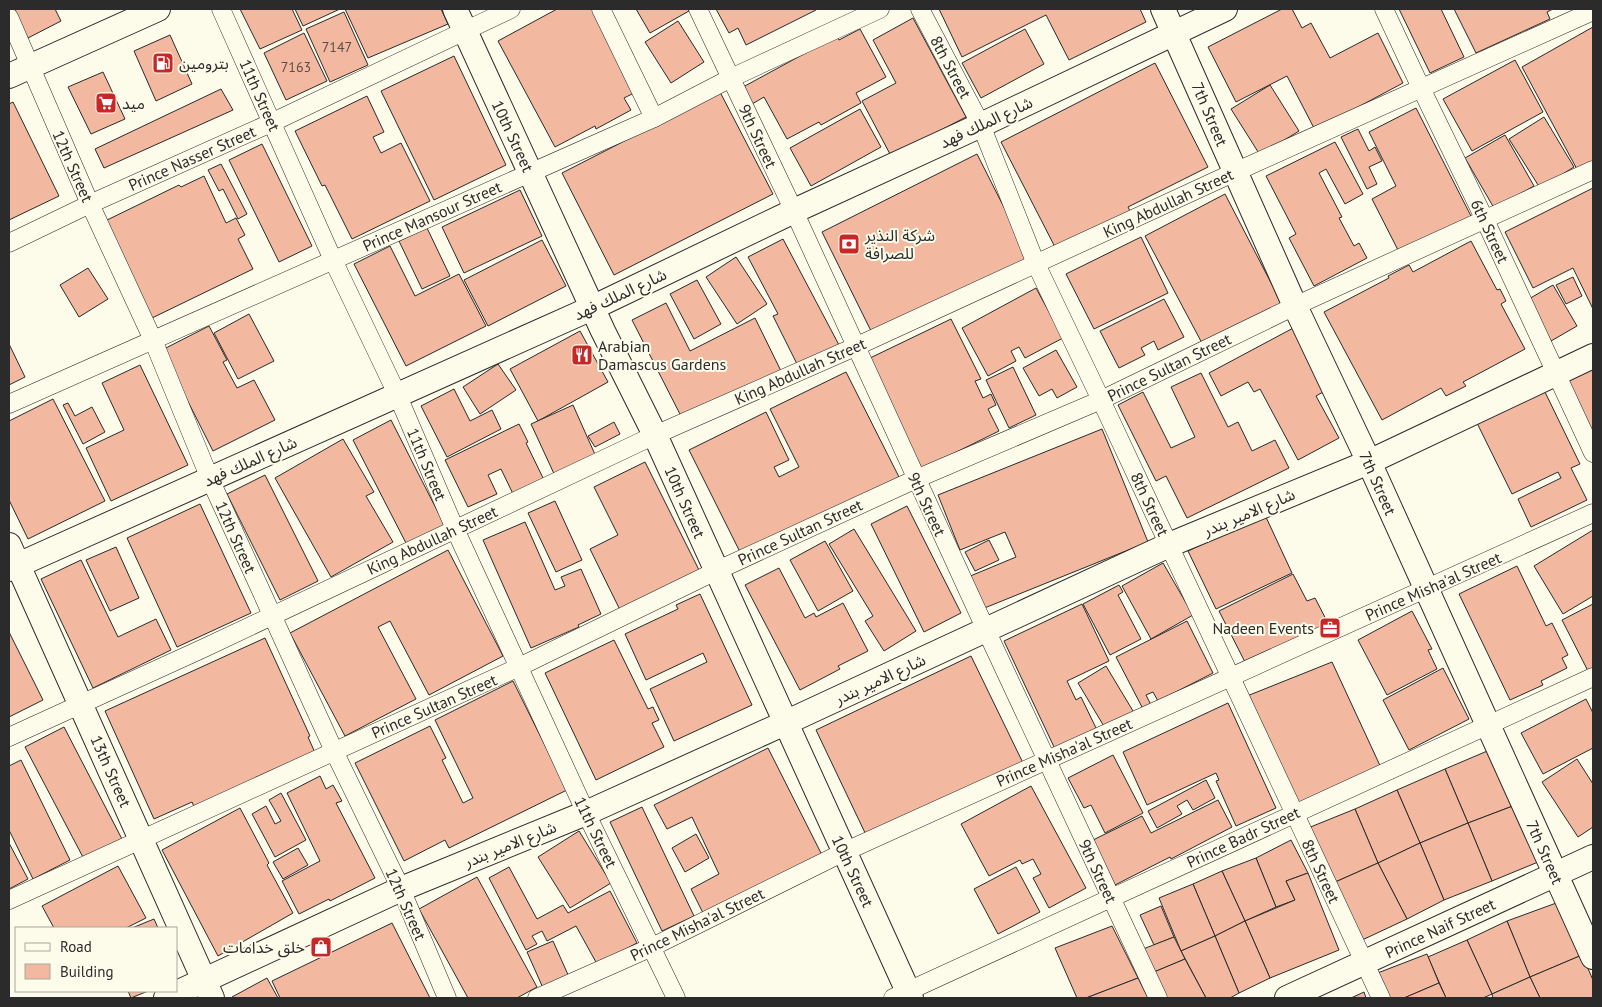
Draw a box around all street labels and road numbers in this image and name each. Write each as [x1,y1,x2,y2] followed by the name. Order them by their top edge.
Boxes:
[926,32,976,102] street label: 8th Street
[235,56,285,135] street label: 11th Street
[1188,79,1233,150] street label: 7th Street
[936,92,1037,155] street label: شارع الملك فهد
[488,97,539,176] street label: 10th Street
[735,101,782,172] street label: 9th Street
[125,121,259,195] street label: Prince Nasser Street
[48,127,98,206] street label: 12th Street
[1100,164,1237,242] street label: King Abdullah Street
[359,176,505,256] street label: Prince Mansour Street
[1467,196,1514,267] street label: 6th Street
[570,264,671,327] street label: شارع الملك فهد
[1104,328,1235,406] street label: Prince Sultan Street
[731,333,869,409] street label: King Abdullah Street
[403,425,451,504] street label: 11th Street
[200,431,301,493] street label: شارع الملك فهد
[1355,448,1401,518] street label: 7th Street
[660,463,710,542] street label: 10th Street
[904,469,951,540] street label: 9th Street
[1127,469,1174,540] street label: 8th Street
[1199,484,1299,543] street label: شارع الامير بندر
[735,494,866,570] street label: Prince Sultan Street
[211,498,261,577] street label: 12th Street
[364,501,501,579] street label: King Abdullah Street
[1362,547,1505,625] street label: Prince Misha'al Street
[831,649,930,712] street label: شارع الامير بندر
[368,669,500,743] street label: Prince Sultan Street
[993,713,1136,791] street label: Prince Misha'al Street
[86,732,136,811] street label: 13th Street
[570,793,622,871] street label: 11th Street
[1183,802,1303,872] street label: Prince Badr Street
[460,816,560,875] street label: شارع الامير بندر
[1522,817,1568,887] street label: 7th Street
[828,832,879,911] street label: 10th Street
[1075,836,1122,907] street label: 9th Street
[1298,836,1345,907] street label: 8th Street
[381,865,431,944] street label: 12th Street
[627,883,768,965] street label: Prince Misha'al Street
[1382,893,1499,962] street label: Prince Naif Street

